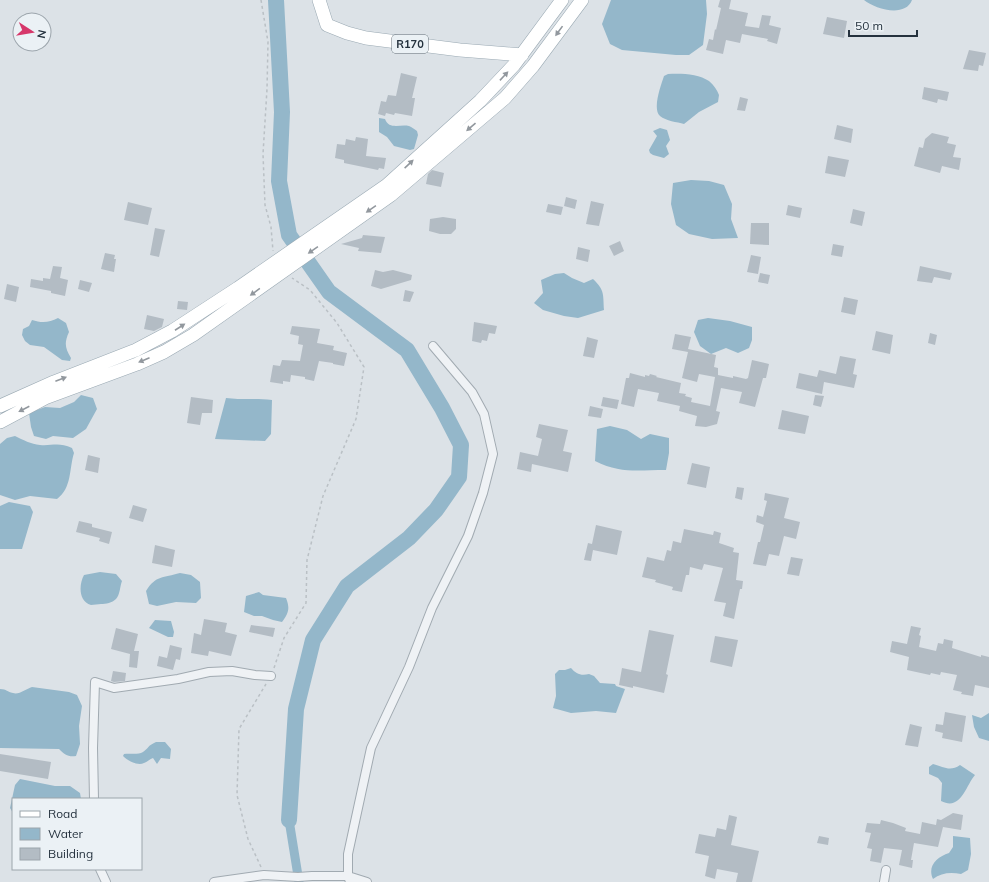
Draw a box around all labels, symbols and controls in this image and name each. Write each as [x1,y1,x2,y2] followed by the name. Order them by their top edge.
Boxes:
[12,12,52,52] north arrow
[849,12,917,38] scale bar
[855,18,883,33] text: 50 m
[554,26,563,37] one-way arrow
[34,29,49,40] text: N
[392,35,428,53] road number: R170
[499,71,508,81] one-way arrow
[466,122,476,131] one-way arrow
[404,160,414,169] one-way arrow
[366,205,376,213] one-way arrow
[308,246,318,254] one-way arrow
[249,288,260,296] one-way arrow
[174,323,186,330] one-way arrow
[138,358,150,364] one-way arrow
[56,375,68,381] one-way arrow
[18,406,30,412] one-way arrow
[12,798,142,870] legend
[48,806,77,821] text: Road
[48,826,84,841] text: Water
[48,846,93,861] text: Building

